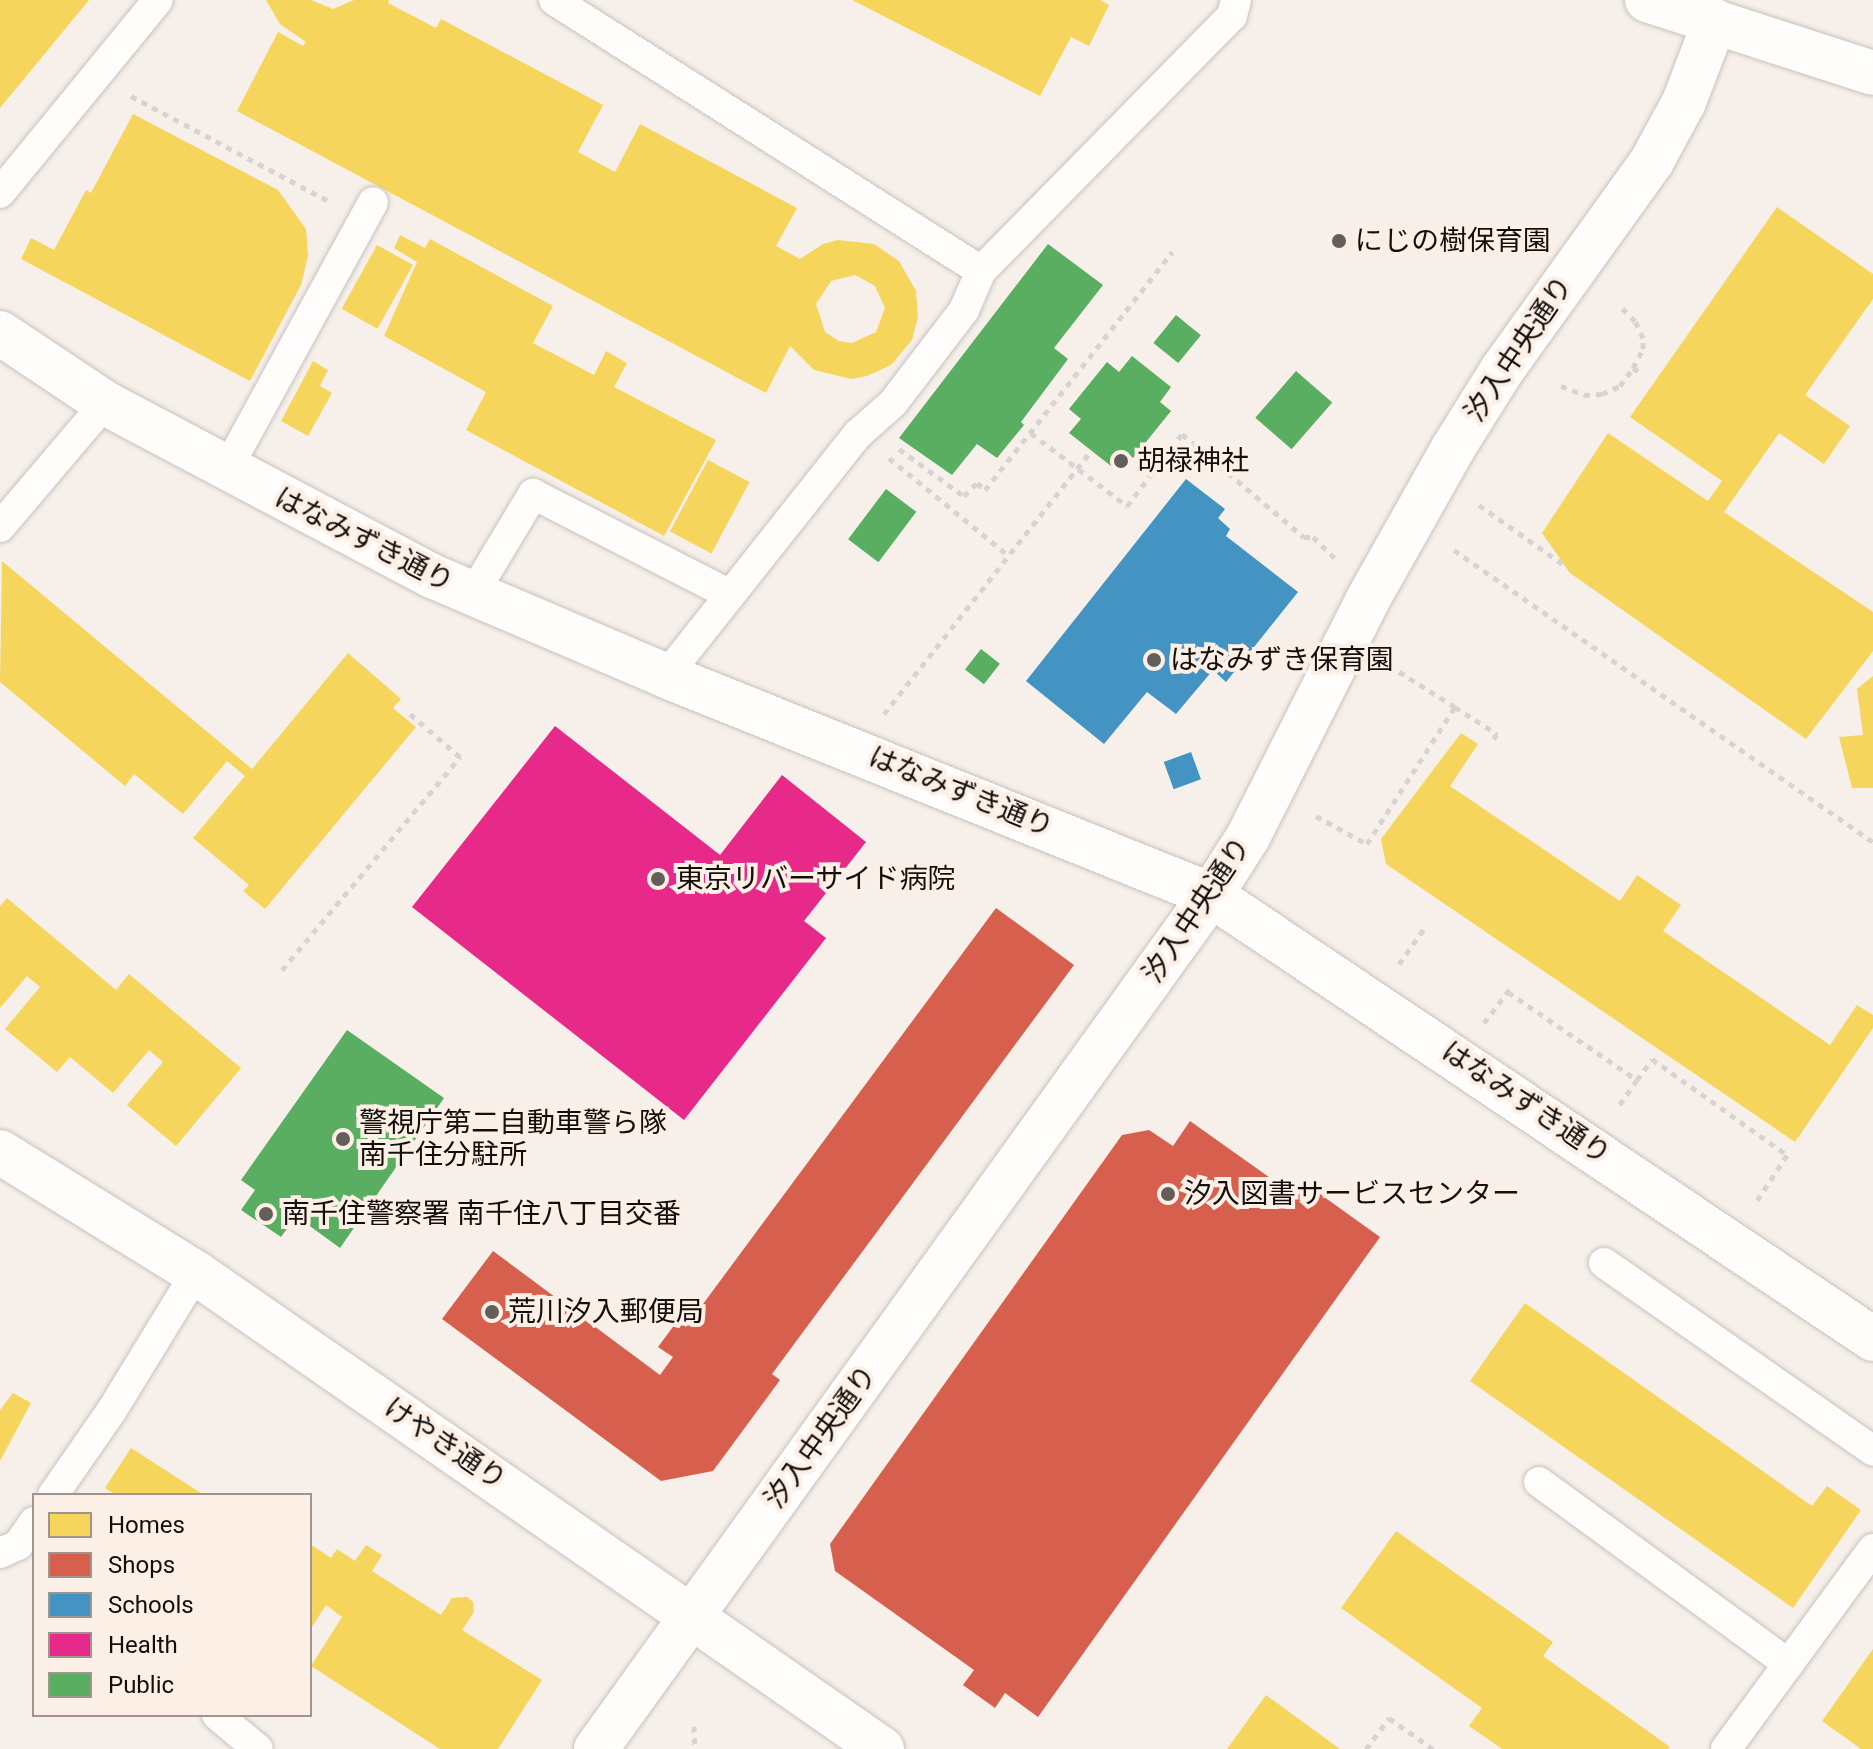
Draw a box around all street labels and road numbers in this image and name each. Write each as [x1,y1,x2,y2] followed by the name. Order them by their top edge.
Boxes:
[1458,270,1580,428] street label: 汐入中央通り
[269,481,459,599] street label: はなみずき通り
[864,740,1058,844] street label: はなみずき通り
[1136,831,1258,989] street label: 汐入中央通り
[1435,1034,1617,1172] street label: はなみずき通り
[758,1359,884,1515] street label: 汐入中央通り
[378,1391,512,1497] street label: けやき通り

